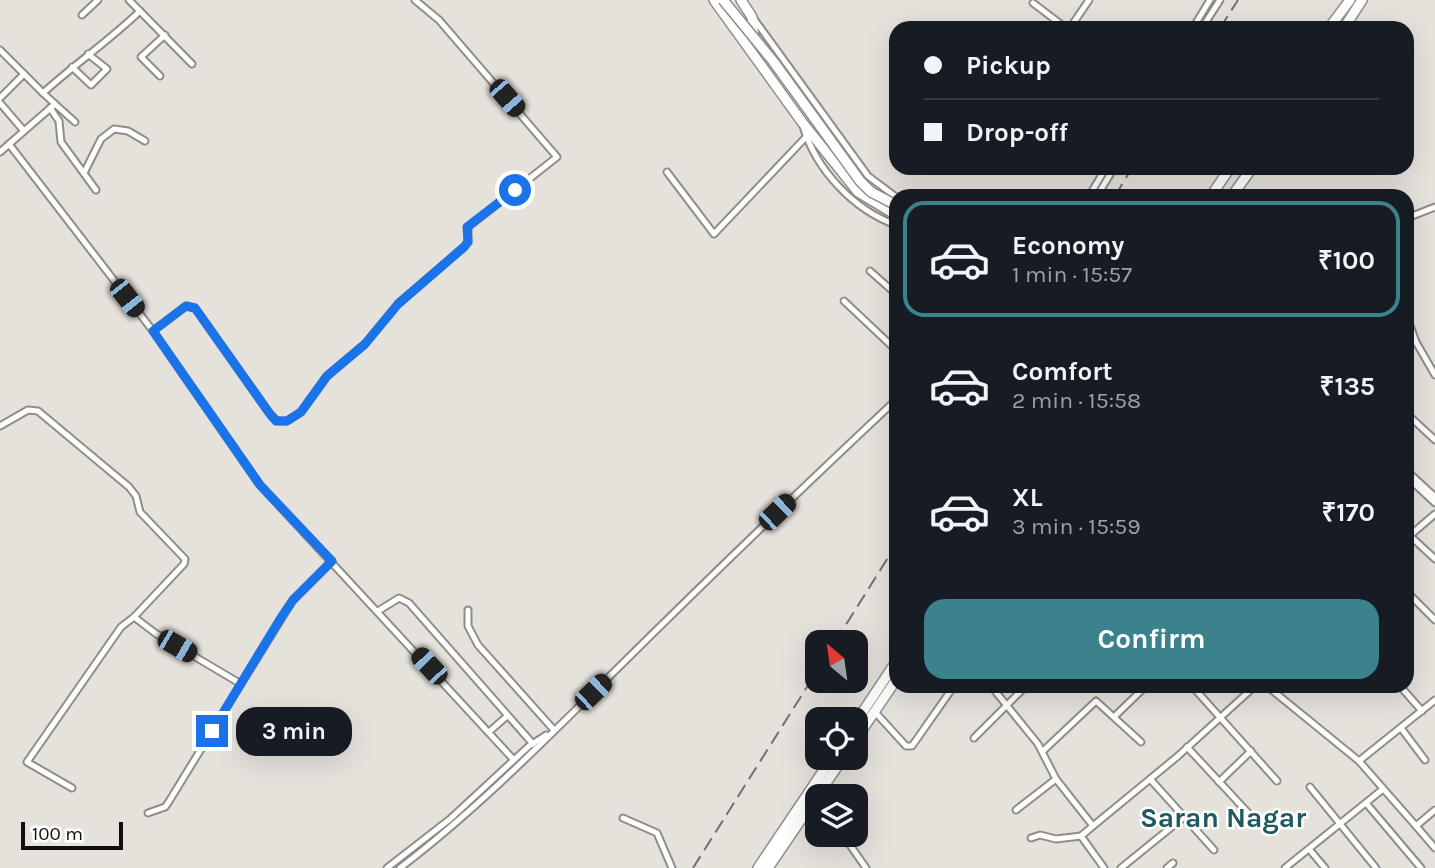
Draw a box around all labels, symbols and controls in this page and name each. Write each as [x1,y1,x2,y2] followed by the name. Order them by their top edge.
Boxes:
[966,50,1051,81] text: Pickup
[486,75,529,121] car
[966,117,1068,148] text: Drop-off
[499,174,531,206] route start
[928,228,991,291] icon: car
[1012,230,1124,261] text: Economy
[1318,245,1375,276] text: ₹100
[1012,261,1132,288] text: 1 min · 15:57
[106,275,149,321] car
[928,354,991,417] icon: car
[1012,356,1113,387] text: Comfort
[1320,371,1375,402] text: ₹135
[1012,387,1141,414] text: 2 min · 15:58
[928,480,991,543] icon: car
[1012,482,1043,513] text: XL
[755,490,800,534] car
[1321,497,1375,528] text: ₹170
[1012,513,1141,540] text: 3 min · 15:59
[924,599,1379,679] button: Confirm
[154,626,201,666] car
[805,630,868,693] north arrow
[805,630,868,847] map controls
[407,643,452,689] car
[571,670,616,714] car
[236,706,352,756] callout: 3 min
[805,707,868,770] button: locate
[196,715,228,747] route end
[262,718,326,745] text: 3 min
[805,784,868,847] button: layers
[1140,801,1306,834] district label: Saran Nagar
[21,819,122,851] scale bar
[32,823,83,845] text: 100 m

